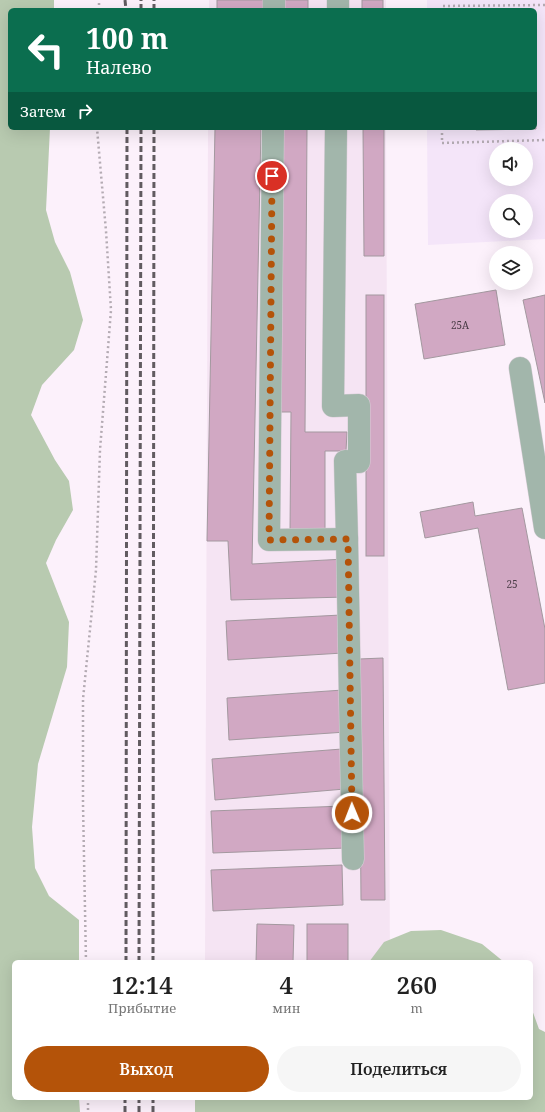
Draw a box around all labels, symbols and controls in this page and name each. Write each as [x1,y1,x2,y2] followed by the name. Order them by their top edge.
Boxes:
[86,19,168,57] text: 100 m
[20,24,72,76] icon: left
[86,55,152,79] text: Налево
[74,100,96,122] icon: right
[20,101,66,121] text: Затем
[489,142,533,290] map controls
[489,142,533,186] button: sound
[255,159,289,193] pin
[261,165,283,187] icon: arrive
[489,194,533,238] button: search
[489,246,533,290] button: layers
[451,318,470,332] house number: 25А
[506,577,518,591] house number: 25
[331,792,373,834] position arrow
[111,968,173,1001] text: 12:14
[280,968,293,1001] text: 4
[396,968,437,1001] text: 260
[108,999,176,1017] text: Прибытие
[272,999,300,1017] text: мин
[411,999,423,1017] text: m
[24,1046,269,1092] button: Выход
[277,1046,521,1092] button: Поделиться

